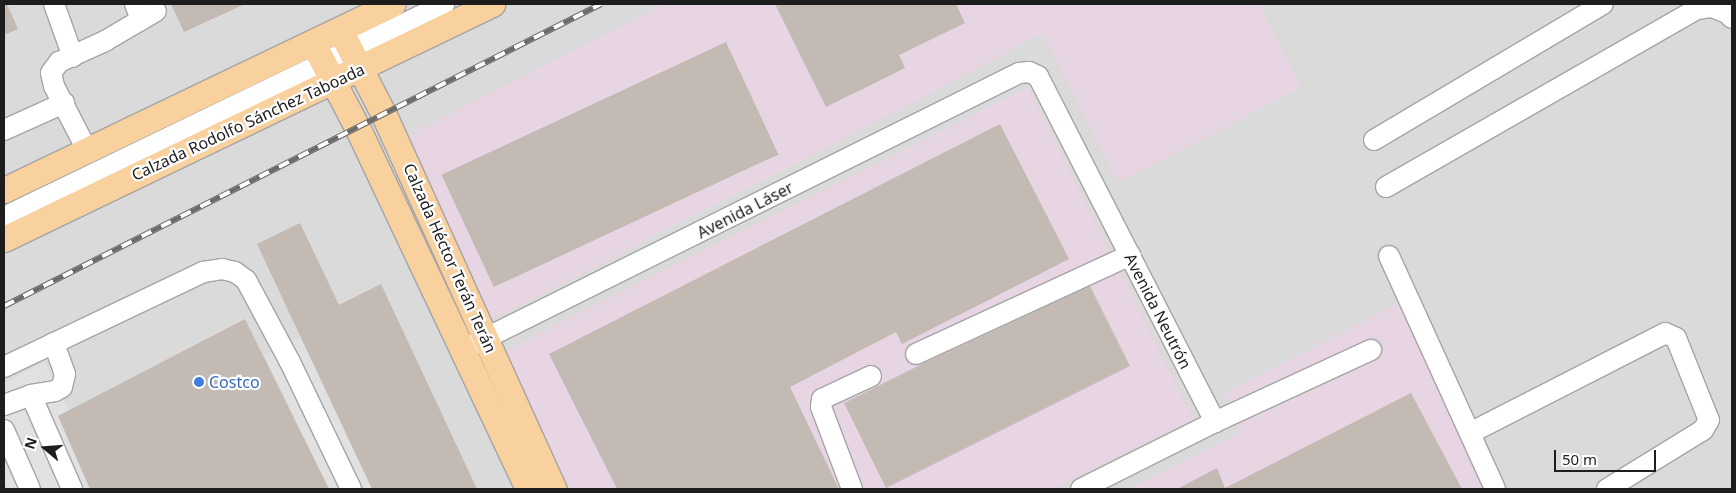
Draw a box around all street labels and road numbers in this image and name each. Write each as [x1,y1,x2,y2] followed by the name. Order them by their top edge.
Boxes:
[128,59,368,185] street label: Calzada Rodolfo Sánchez Taboada
[399,160,501,356] street label: Calzada Héctor Terán Terán
[694,178,796,242] street label: Avenida Láser
[1121,250,1195,372] street label: Avenida Neutrón

